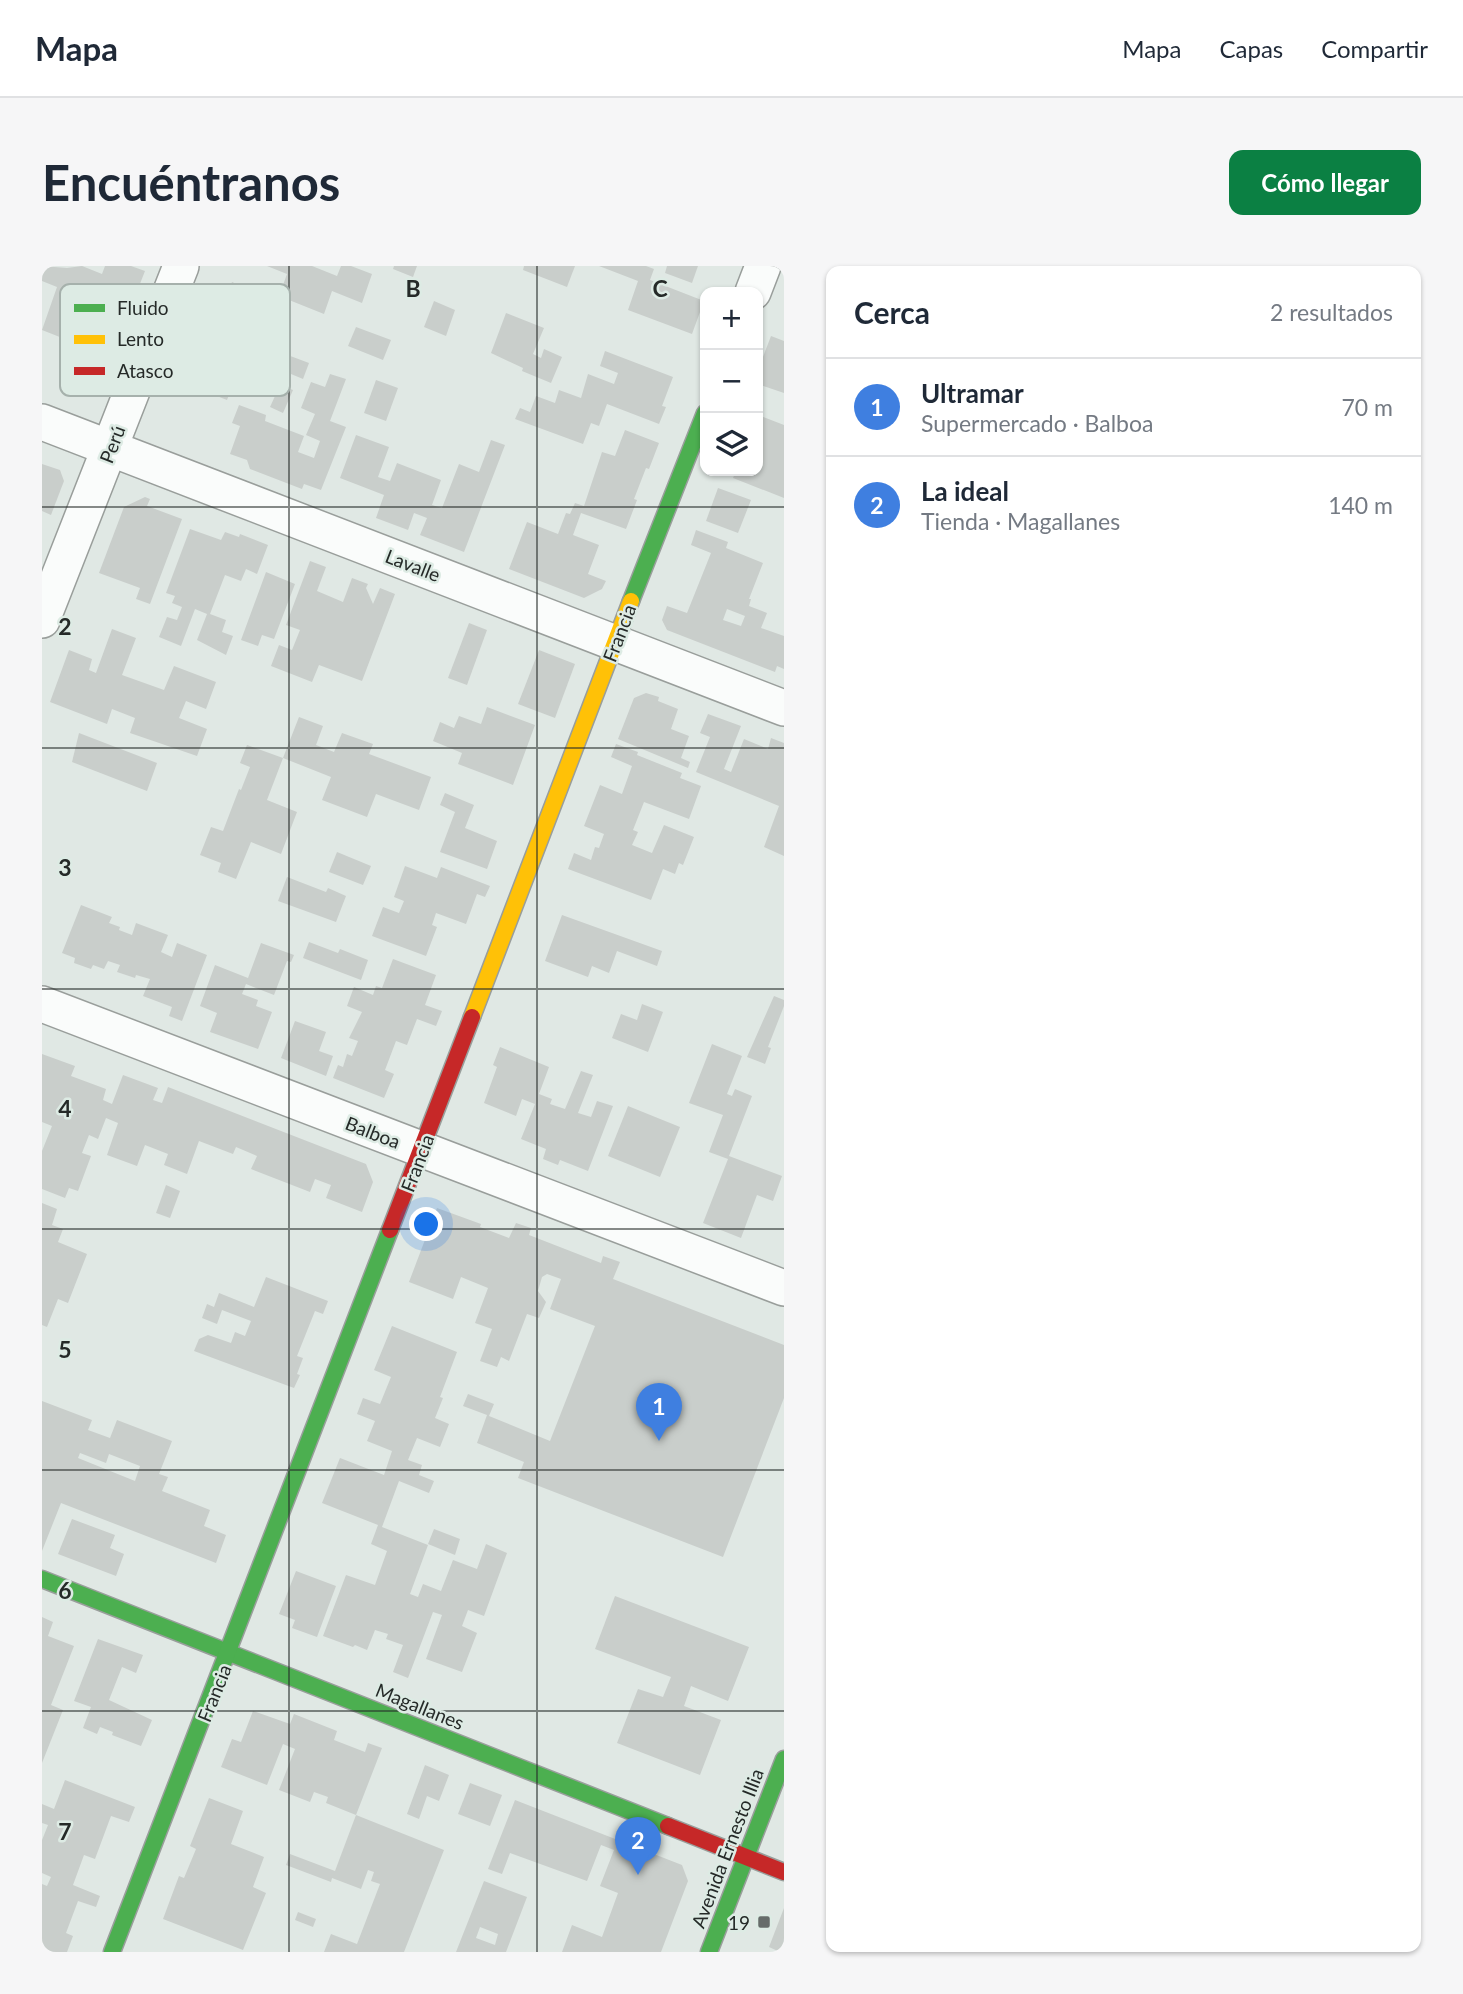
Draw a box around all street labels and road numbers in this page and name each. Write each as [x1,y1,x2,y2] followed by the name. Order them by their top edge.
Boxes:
[94,422,130,466] street label: Perú
[382,544,444,586] street label: Lavalle
[598,601,640,665] street label: Francia
[342,1111,404,1153] street label: Balboa
[396,1131,438,1195] street label: Francia
[192,1661,236,1725] street label: Francia
[372,1678,468,1734] street label: Magallanes
[686,1765,768,1931] street label: Avenida Ernesto Illia

